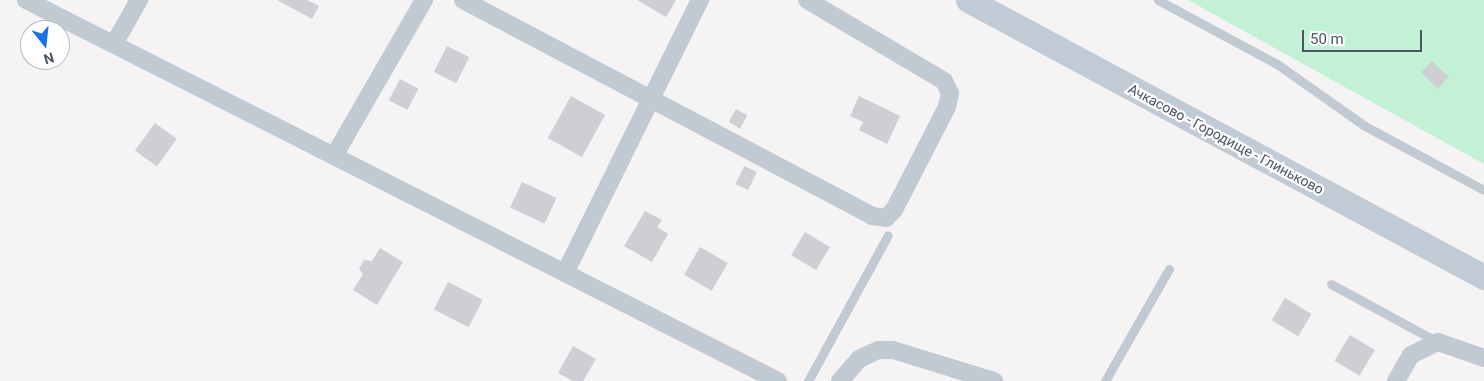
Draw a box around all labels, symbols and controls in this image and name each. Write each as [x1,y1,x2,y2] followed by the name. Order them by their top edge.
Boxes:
[20,20,70,70] north arrow
[1304,20,1424,52] scale bar
[1310,30,1344,48] text: 50 m
[42,49,56,68] text: N
[1125,80,1327,198] street label: Ачкасово - Городище - Глиньково

